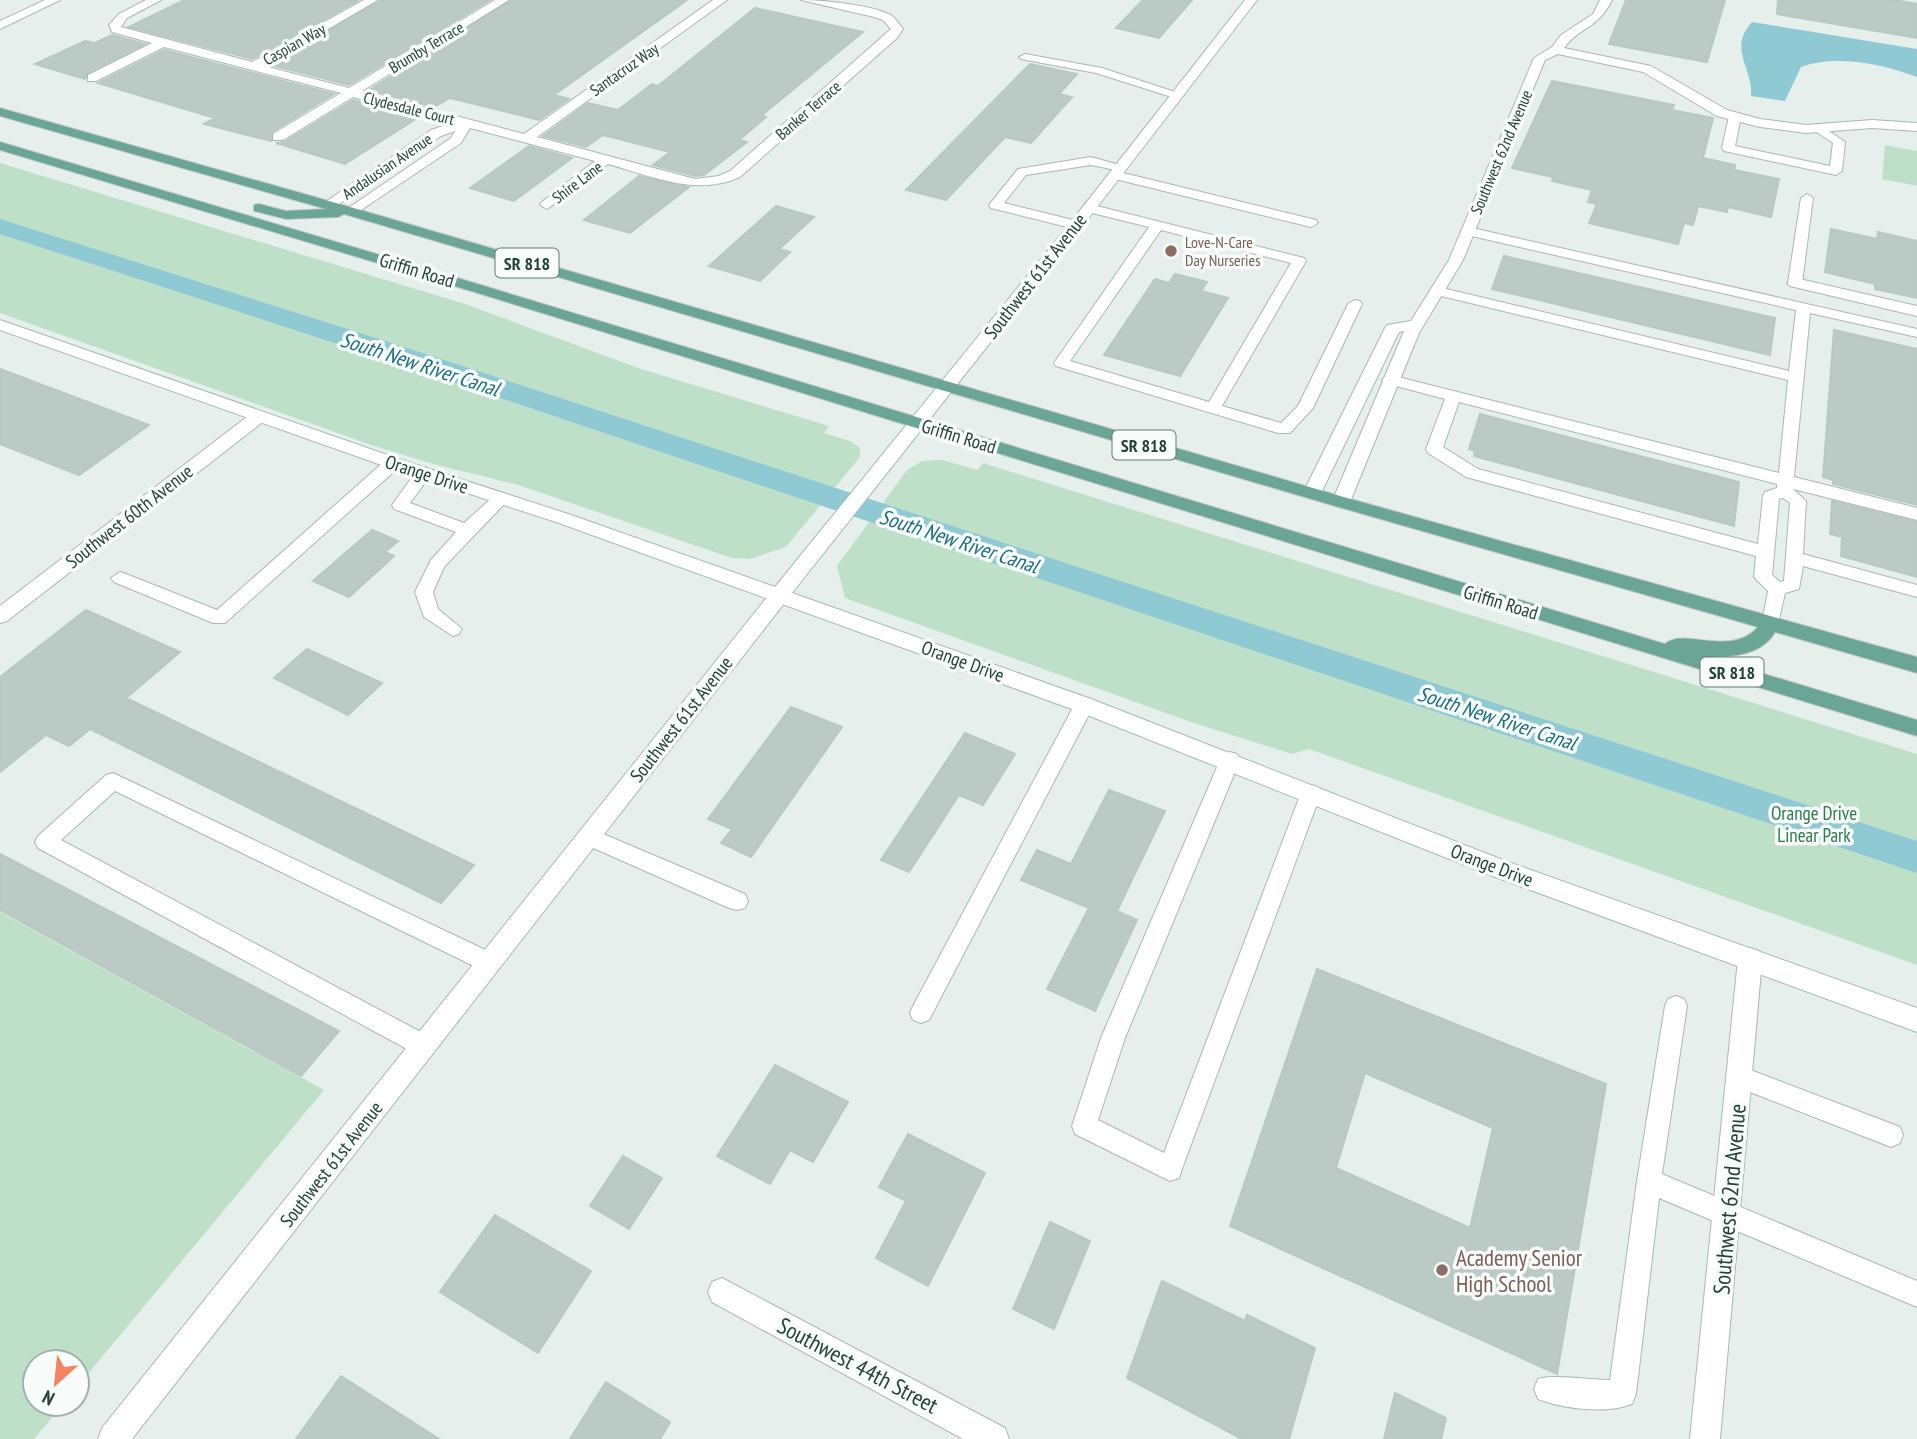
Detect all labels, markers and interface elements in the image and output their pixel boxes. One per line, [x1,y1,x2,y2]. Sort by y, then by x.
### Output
street label: Brumby Terrace [385,17,467,77]
street label: Caspian Way [259,19,329,69]
street label: Santacruz Way [586,38,662,100]
street label: Banker Terrace [771,76,845,144]
street label: Clydesdale Court [361,87,457,129]
street label: Southwest 62nd Avenue [1466,87,1536,217]
street label: Andalusian Avenue [338,129,436,203]
street label: Shire Lane [548,156,606,208]
street label: Southwest 61st Avenue [978,208,1092,344]
place label: Love-N-Care Day Nurseries [1185,232,1261,270]
marker: Love-N-Care Day Nurseries [1163,243,1179,259]
street label: Griffin Road [377,247,457,293]
road number: SR 818 [496,248,558,278]
water label: South New River Canal [337,326,505,403]
street label: Griffin Road [919,413,999,459]
road number: SR 818 [1112,430,1176,460]
street label: Orange Drive [382,449,472,499]
street label: Southwest 60th Avenue [61,459,198,573]
water label: South New River Canal [876,503,1044,580]
street label: Griffin Road [1461,579,1541,625]
street label: Orange Drive [918,635,1008,687]
street label: Southwest 61st Avenue [624,651,738,787]
road number: SR 818 [1700,658,1764,686]
water label: South New River Canal [1414,680,1582,757]
park label: Orange Drive Linear Park [1771,801,1857,847]
street label: Orange Drive [1447,838,1537,892]
street label: Southwest 61st Avenue [274,1096,388,1232]
street label: Southwest 62nd Avenue [1706,1102,1752,1296]
place label: Academy Senior High School [1456,1243,1583,1298]
marker: Academy Senior High School [1434,1262,1450,1278]
street label: Southwest 44th Street [773,1310,944,1420]
north arrow [21,1348,91,1418]
text: N [38,1385,58,1411]

